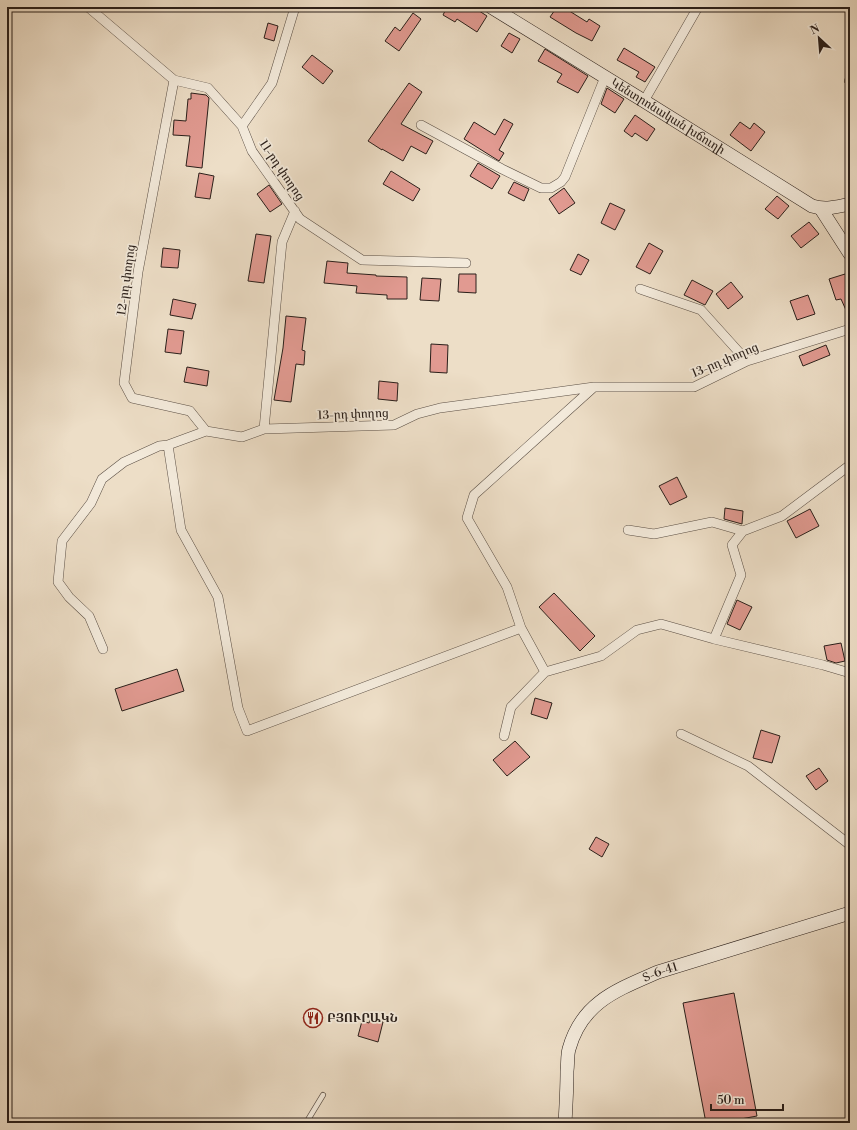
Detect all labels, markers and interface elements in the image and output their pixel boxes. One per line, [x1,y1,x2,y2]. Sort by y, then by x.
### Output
north arrow [799,18,839,58]
text: N [808,22,822,38]
street label: Կենտրոնական խճուղի [608,75,728,158]
street label: 11-րդ փողոց [256,137,307,204]
street label: 12-րդ փողոց [114,244,139,317]
street label: 13-րդ փողոց [690,340,761,381]
street label: 13-րդ փողոց [317,406,389,423]
street label: Տ-6-41 [640,959,680,986]
restaurant icon: ԲՅՈՒՐԱԿՆ [302,1007,324,1029]
place label: ԲՅՈՒՐԱԿՆ [327,1011,398,1026]
scale bar [711,1086,783,1112]
text: 50 m [717,1093,745,1108]

